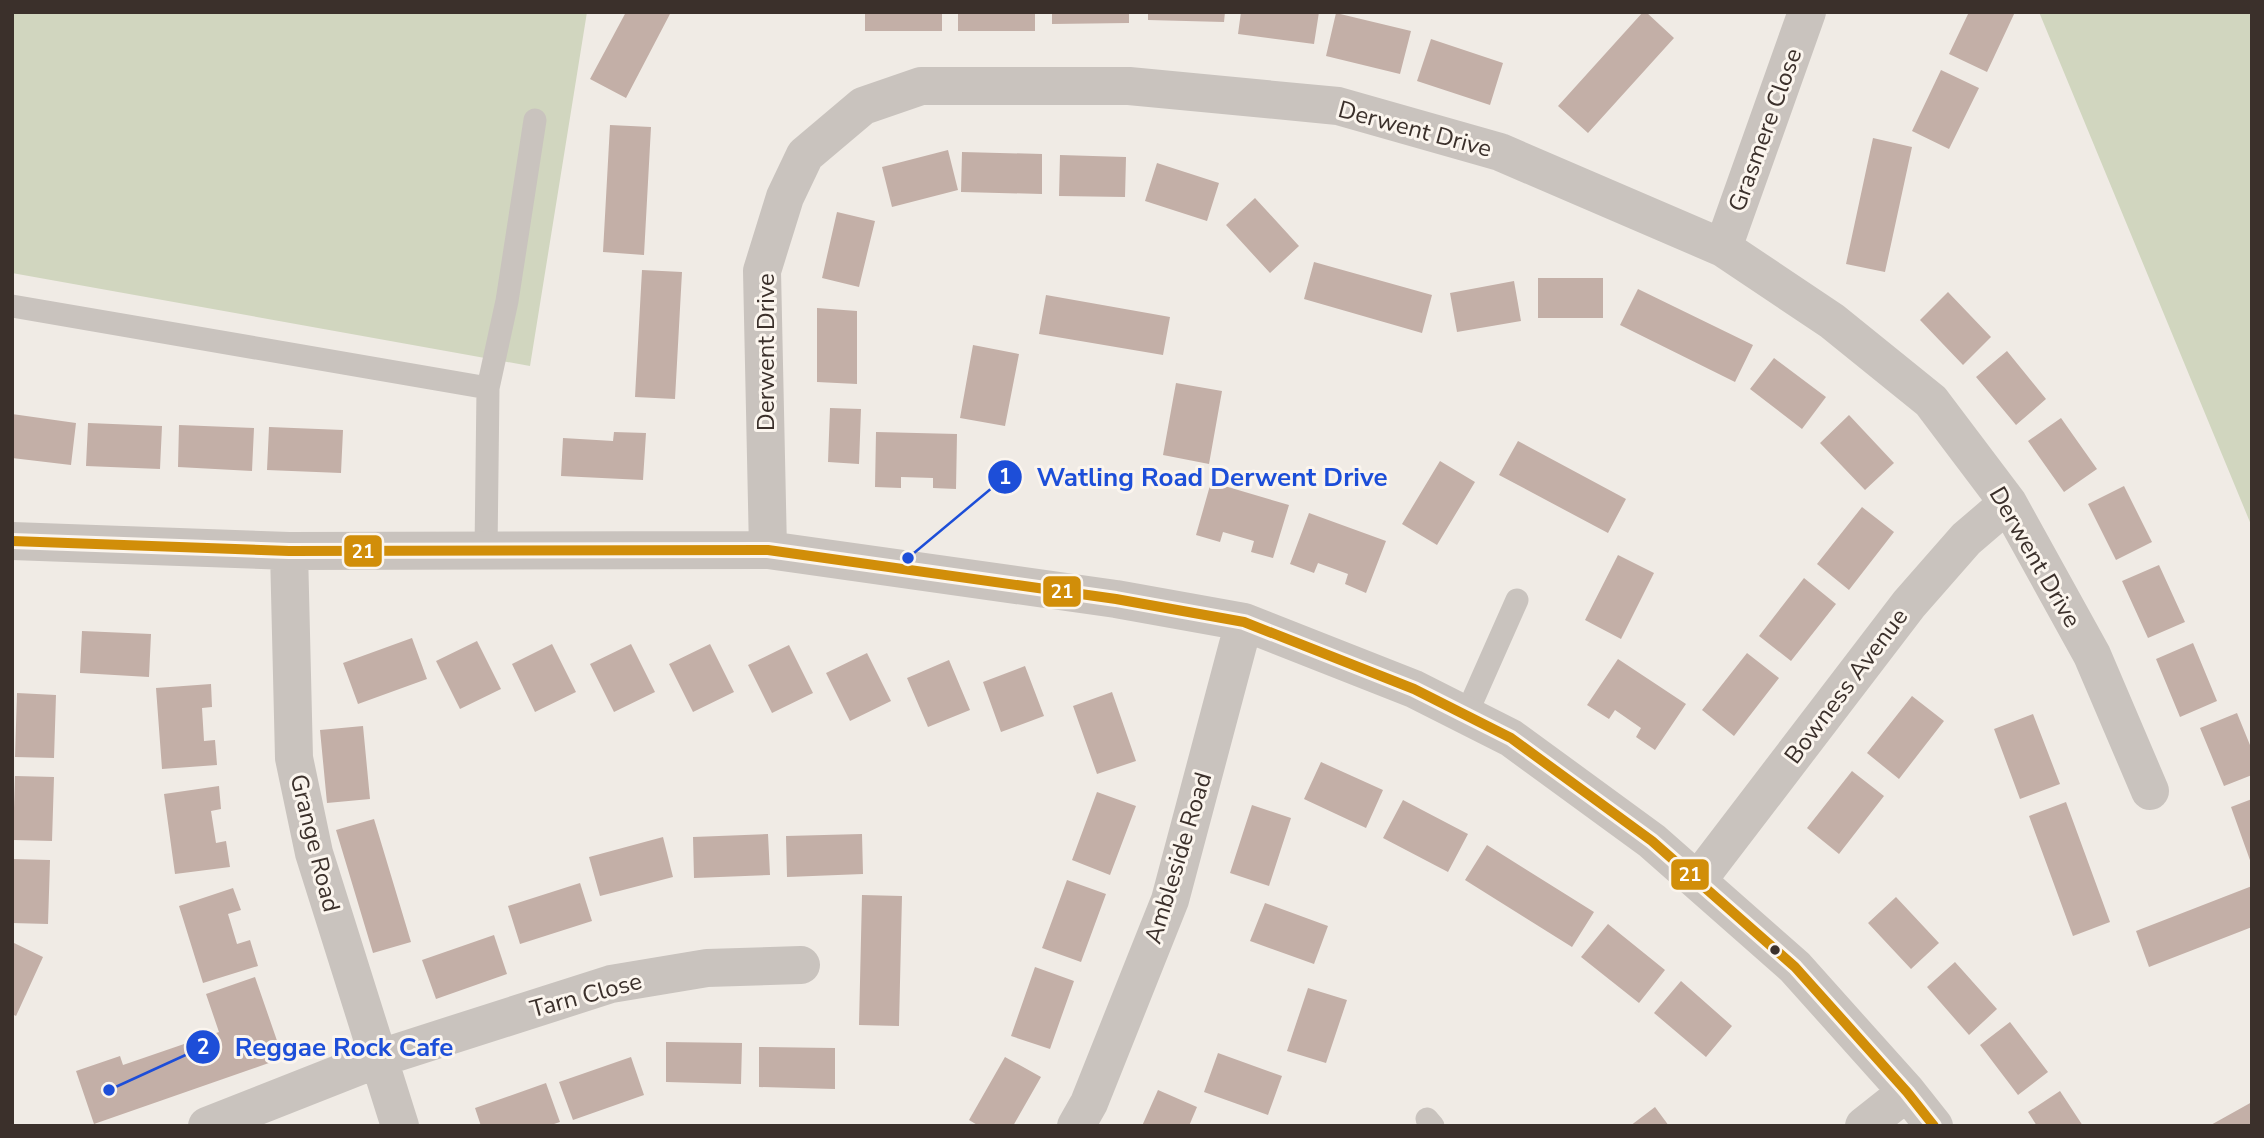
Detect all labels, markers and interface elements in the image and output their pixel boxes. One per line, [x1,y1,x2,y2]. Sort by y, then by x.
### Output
street label: Grasmere Close [1721,44,1809,216]
street label: Derwent Drive [1335,93,1495,165]
street label: Derwent Drive [750,273,782,431]
callout: Watling Road Derwent Drive [988,454,1402,501]
text: Watling Road Derwent Drive [1036,460,1388,495]
text: 1 [999,463,1011,491]
street label: Derwent Drive [1982,481,2088,633]
line badge: 21 [343,534,383,568]
text: 21 [352,539,374,565]
line badge: 21 [1042,575,1082,608]
text: 21 [1051,579,1073,605]
street label: Bowness Avenue [1777,602,1915,770]
street label: Ambleside Road [1137,768,1219,948]
street label: Grange Road [282,771,348,915]
line badge: 21 [1670,858,1710,891]
text: 21 [1679,862,1701,888]
unlabelled marker [1768,943,1782,957]
street label: Tarn Close [527,965,645,1025]
callout: Reggae Rock Cafe [185,1024,467,1071]
text: Reggae Rock Cafe [235,1030,453,1065]
text: 2 [197,1033,209,1061]

